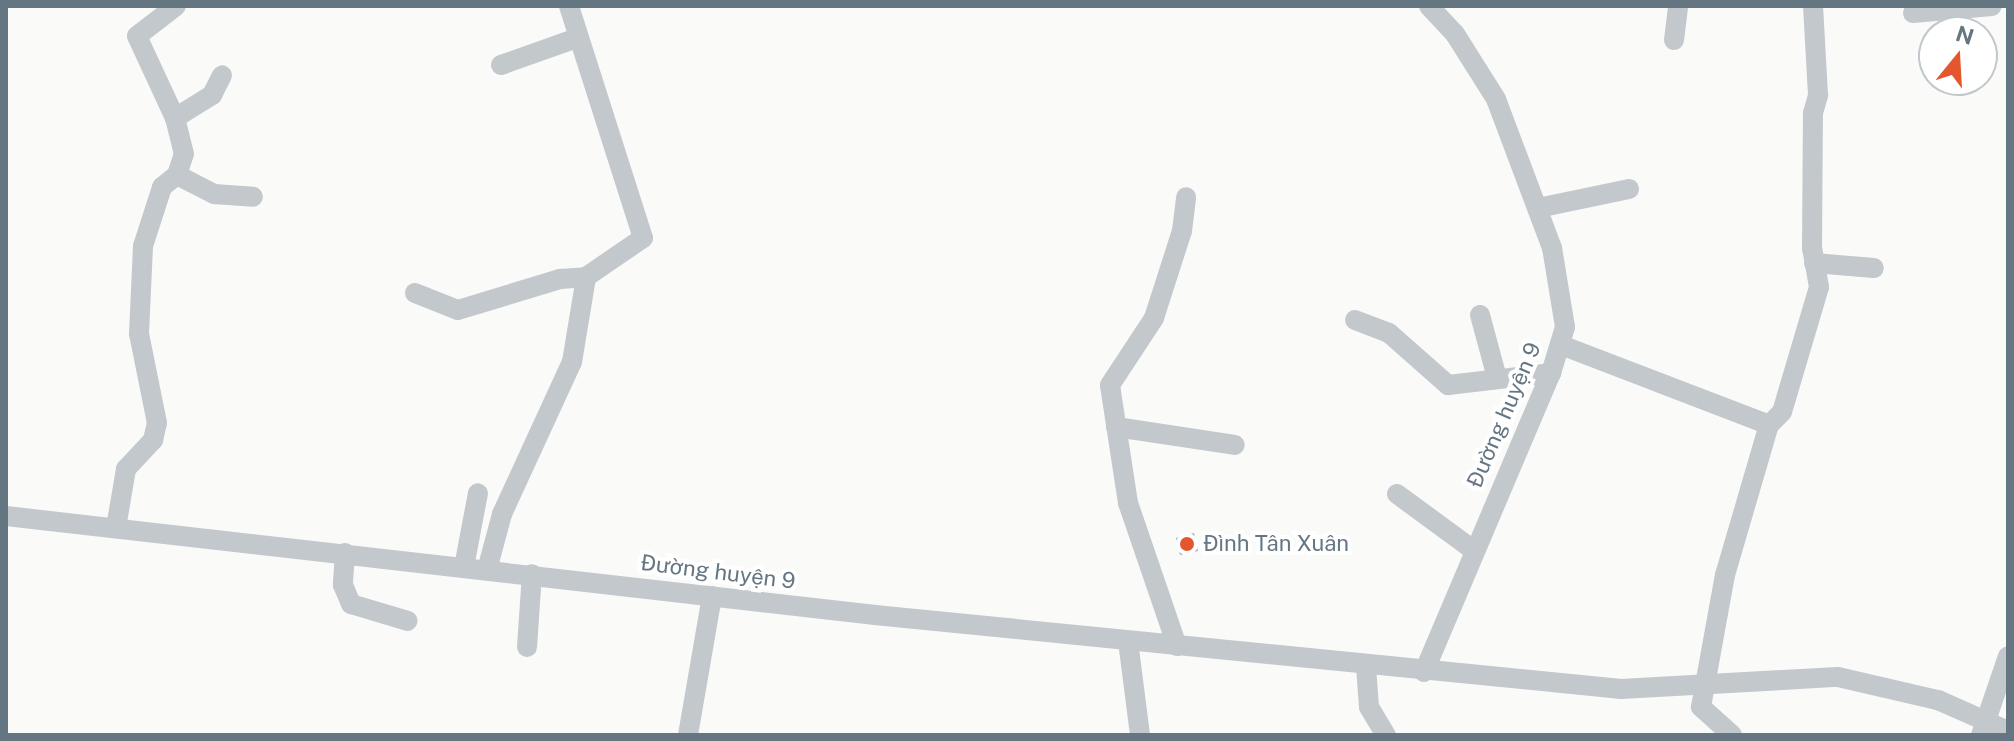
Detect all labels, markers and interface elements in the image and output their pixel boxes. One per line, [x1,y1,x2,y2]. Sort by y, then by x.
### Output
north arrow [1918,16,1998,96]
text: N [1953,20,1977,50]
street label: Đường huyện 9 [1461,338,1547,492]
place label: Đình Tân Xuân [1203,531,1349,557]
marker: Đình Tân Xuân [1178,535,1196,553]
street label: Đường huyện 9 [639,549,797,595]

